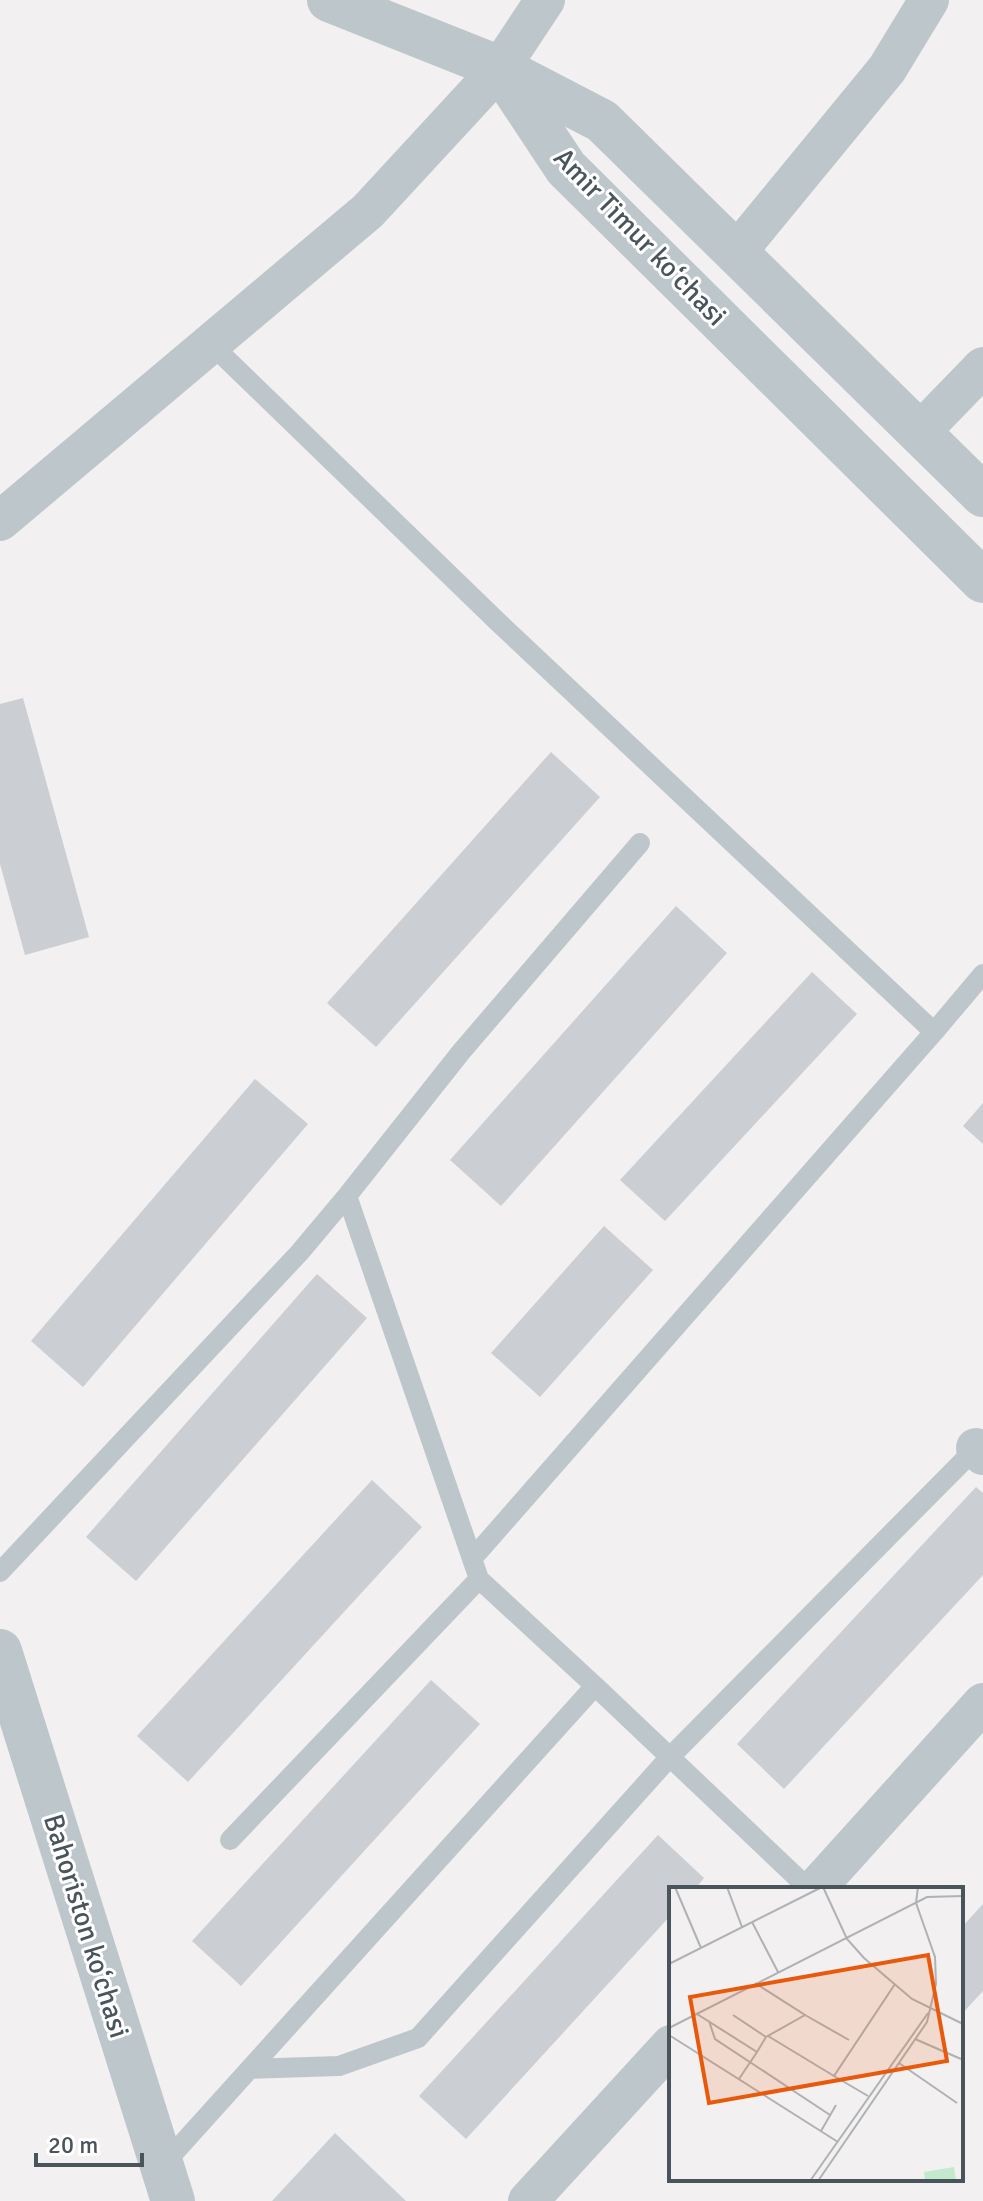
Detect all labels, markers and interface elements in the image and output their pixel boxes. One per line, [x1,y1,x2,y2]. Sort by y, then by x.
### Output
street label: Amir Timur ko‘chasi [546,141,734,333]
street label: Bahoriston ko‘chasi [36,1810,136,2042]
inset map [669,1887,963,2181]
scale bar [36,2117,142,2167]
text: 20 m [48,2130,98,2160]

